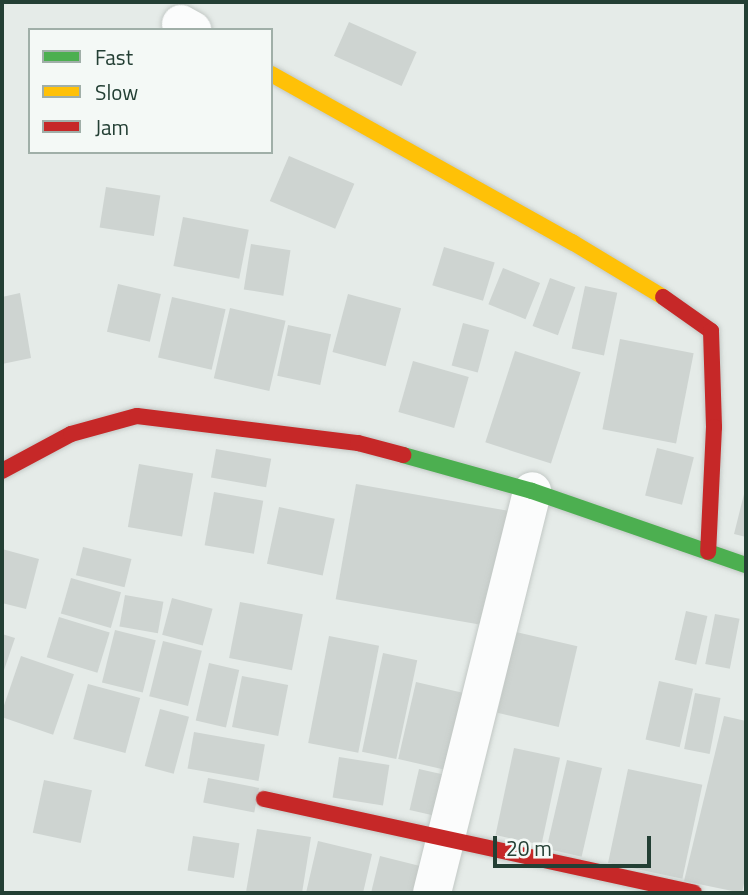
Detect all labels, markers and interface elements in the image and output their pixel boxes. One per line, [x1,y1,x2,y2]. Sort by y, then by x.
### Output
legend [28,28,273,154]
text: Fast [95,41,133,73]
text: Slow [95,76,138,108]
text: Jam [95,111,129,143]
scale bar [496,822,654,866]
text: 20 m [506,832,552,864]

